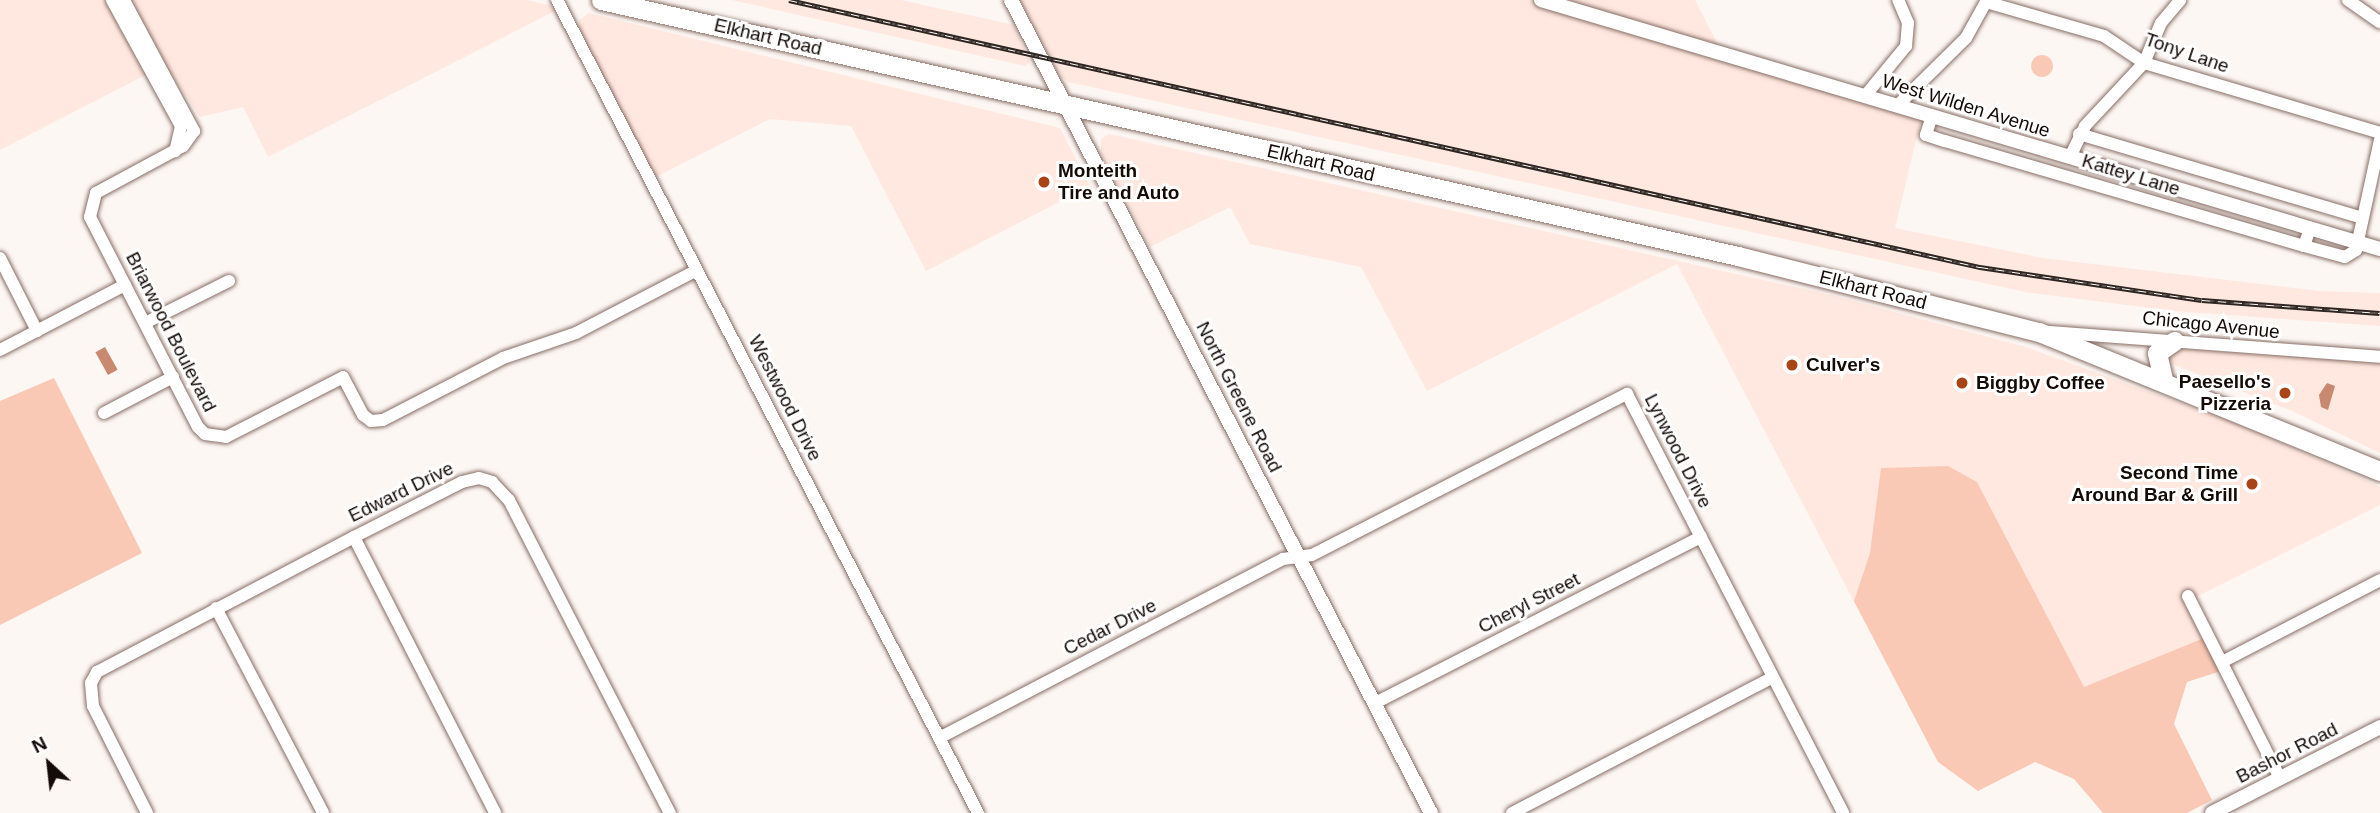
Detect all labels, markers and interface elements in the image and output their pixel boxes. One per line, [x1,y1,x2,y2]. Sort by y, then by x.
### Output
street label: Elkhart Road [712,14,824,60]
street label: Tony Lane [2142,28,2232,78]
street label: West Wilden Avenue [1879,69,2053,143]
street label: Elkhart Road [1265,140,1377,186]
street label: Kattey Lane [2079,149,2183,201]
place label: Monteith Tire and Auto [1058,160,1180,204]
marker: Monteith Tire and Auto [1036,174,1052,190]
street label: Briarwood Boulevard [121,248,221,416]
street label: Elkhart Road [1817,266,1929,314]
street label: Chicago Avenue [2141,306,2281,344]
street label: North Greene Road [1191,318,1287,476]
street label: Westwood Drive [744,331,826,465]
place label: Culver's [1806,354,1880,376]
marker: Culver's [1784,357,1800,373]
place label: Paesello's Pizzeria [2179,371,2271,415]
place label: Biggby Coffee [1976,372,2105,394]
marker: Biggby Coffee [1954,375,1970,391]
marker: Paesello's Pizzeria [2277,385,2293,401]
street label: Lynwood Drive [1639,390,1717,512]
street label: Edward Drive [345,457,457,527]
place label: Second Time Around Bar & Grill [2071,462,2238,506]
marker: Second Time Around Bar & Grill [2244,476,2260,492]
street label: Cheryl Street [1474,568,1584,638]
street label: Cedar Drive [1060,594,1160,660]
street label: Bashor Road [2232,718,2342,788]
north arrow [14,729,84,799]
text: N [28,732,50,757]

